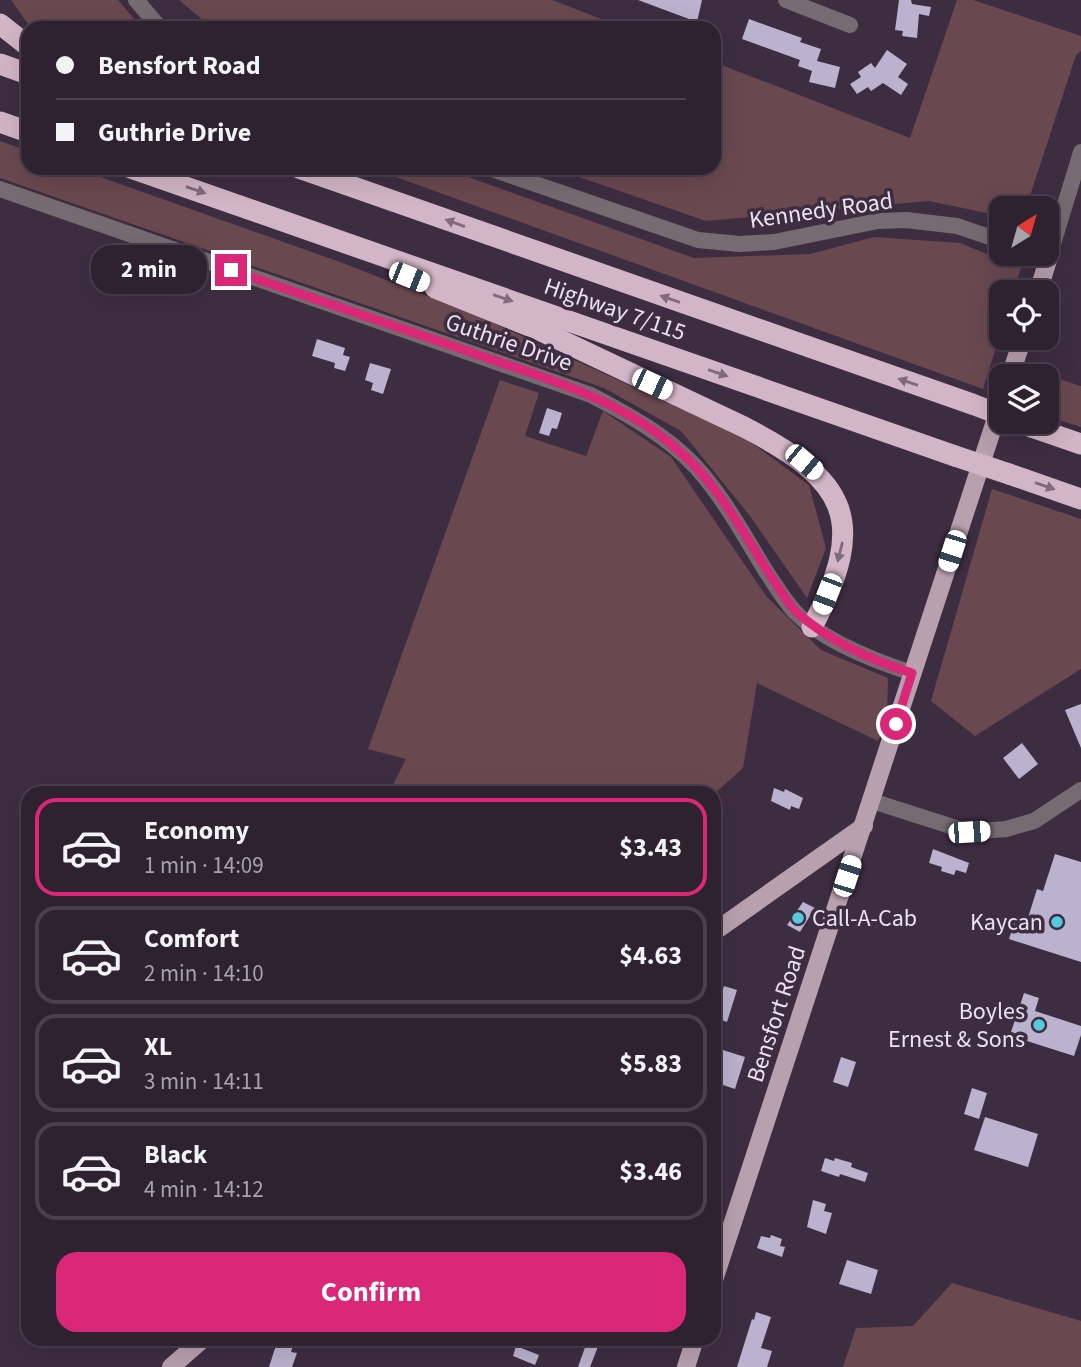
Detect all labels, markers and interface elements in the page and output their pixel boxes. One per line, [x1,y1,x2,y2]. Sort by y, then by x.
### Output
text: Bensfort Road [98,47,261,84]
text: Guthrie Drive [98,114,251,151]
street label: Kennedy Road [747,183,895,238]
one-way arrow [185,185,206,196]
north arrow [989,196,1059,266]
map controls [989,196,1059,434]
one-way arrow [445,217,466,228]
callout: 2 min [91,246,206,294]
text: 2 min [121,253,177,286]
route end [215,254,247,286]
car [386,259,433,295]
street label: Highway 7/115 [539,269,690,350]
button: locate [989,280,1059,350]
one-way arrow [492,293,513,304]
one-way arrow [659,293,680,304]
street label: Guthrie Drive [441,304,577,381]
button: layers [989,364,1059,434]
car [629,366,676,402]
one-way arrow [707,368,728,379]
one-way arrow [897,376,918,387]
car [782,440,827,484]
one-way arrow [1034,481,1055,492]
car [936,528,969,574]
one-way arrow [834,542,845,564]
car [810,571,845,617]
route start [880,708,912,740]
text: Economy [144,812,249,849]
icon: car [60,816,123,879]
car [948,820,991,844]
text: $3.43 [619,829,682,866]
text: 1 min · 14:09 [144,849,264,882]
car [831,853,864,899]
place label: Call-A-Cab [812,901,917,936]
place label: Kaycan [970,905,1043,940]
marker: Call-A-Cab [790,910,806,926]
marker: Kaycan [1049,914,1065,930]
text: Comfort [144,920,239,957]
icon: car [60,924,123,987]
text: $4.63 [619,937,682,974]
street label: Bensfort Road [738,941,815,1087]
text: 2 min · 14:10 [144,957,264,990]
place label: Boyles Ernest & Sons [888,994,1025,1057]
marker: Boyles Ernest & Sons [1031,1017,1047,1033]
text: XL [144,1028,172,1065]
icon: car [60,1032,123,1095]
text: $5.83 [619,1045,682,1082]
text: 3 min · 14:11 [144,1065,264,1098]
text: Black [144,1136,207,1173]
icon: car [60,1140,123,1203]
text: $3.46 [619,1153,682,1190]
text: 4 min · 14:12 [144,1173,264,1206]
button: Confirm [56,1252,686,1332]

